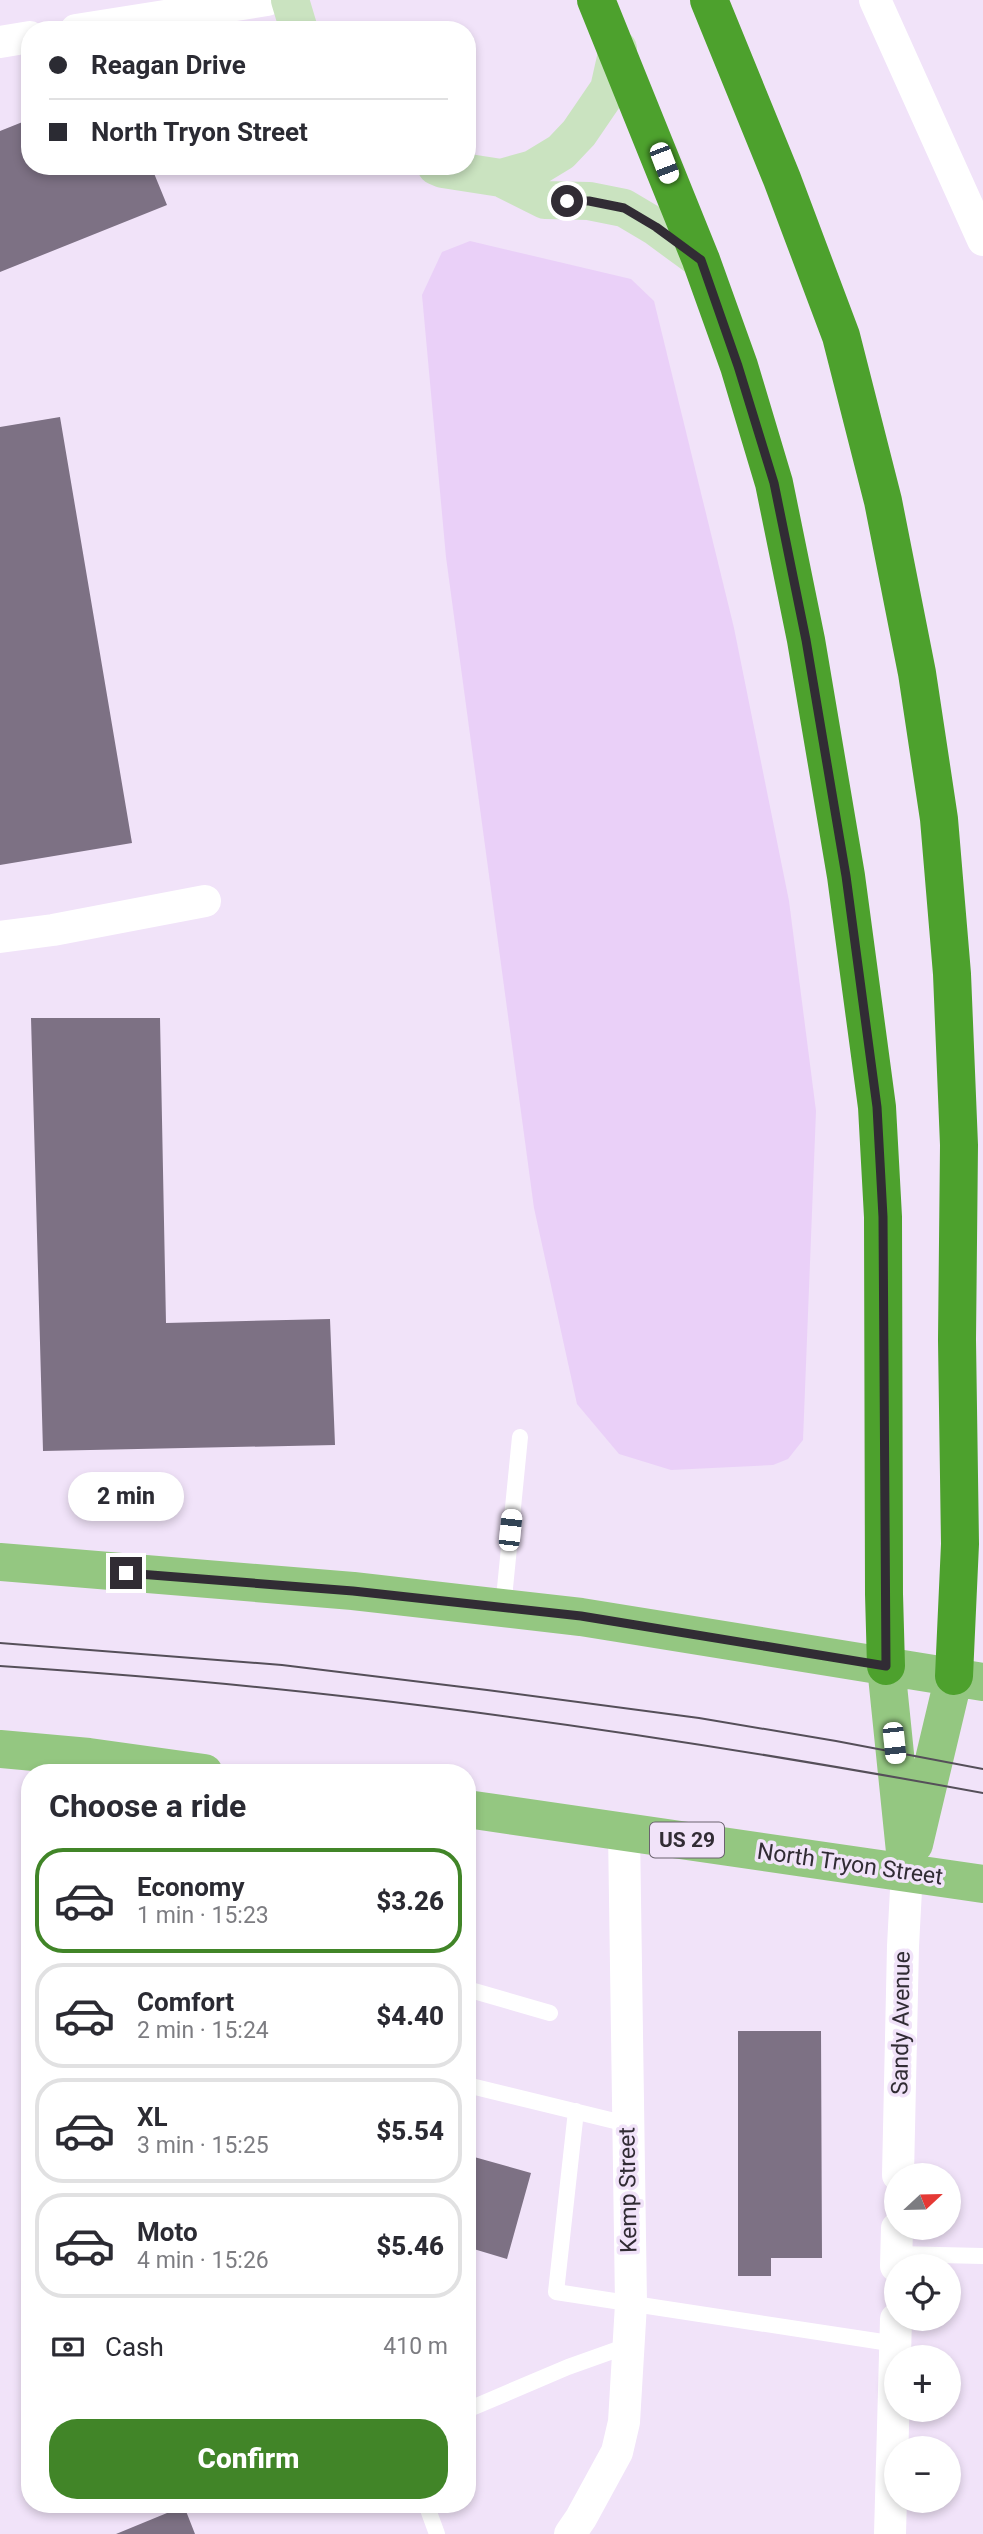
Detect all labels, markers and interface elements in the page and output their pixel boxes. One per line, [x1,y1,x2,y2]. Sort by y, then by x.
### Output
text: Reagan Drive [91,50,246,80]
text: North Tryon Street [91,117,308,147]
car [647,140,682,186]
route start [551,185,583,217]
callout: 2 min [68,1472,184,1520]
text: 2 min [97,1483,155,1510]
car [498,1508,523,1552]
route end [110,1557,142,1589]
car [882,1721,907,1765]
text: Choose a ride [49,1787,246,1825]
road number: US 29 [650,1822,724,1857]
street label: North Tryon Street [755,1838,945,1890]
icon: car [53,1869,116,1932]
text: Economy [137,1872,244,1902]
text: $3.26 [376,1886,444,1916]
text: 1 min · 15:23 [137,1902,269,1929]
street label: Sandy Avenue [886,1951,916,2095]
icon: car [53,1984,116,2047]
text: Comfort [137,1987,234,2017]
text: $4.40 [376,2001,444,2031]
text: 2 min · 15:24 [137,2017,269,2044]
icon: car [53,2099,116,2162]
text: XL [137,2102,168,2132]
text: $5.54 [376,2116,444,2146]
street label: Kemp Street [613,2127,643,2253]
text: 3 min · 15:25 [137,2132,269,2159]
north arrow [884,2163,961,2240]
map controls [884,2163,961,2513]
icon: car [53,2214,116,2277]
text: Moto [137,2217,198,2247]
text: $5.46 [376,2231,444,2261]
text: 4 min · 15:26 [137,2247,269,2274]
button: locate [884,2254,961,2331]
icon: cash [49,2328,87,2366]
text: Cash [105,2332,164,2362]
text: 410 m [383,2333,448,2360]
button: + [884,2345,961,2422]
button: Confirm [49,2419,448,2499]
button: − [884,2436,961,2513]

